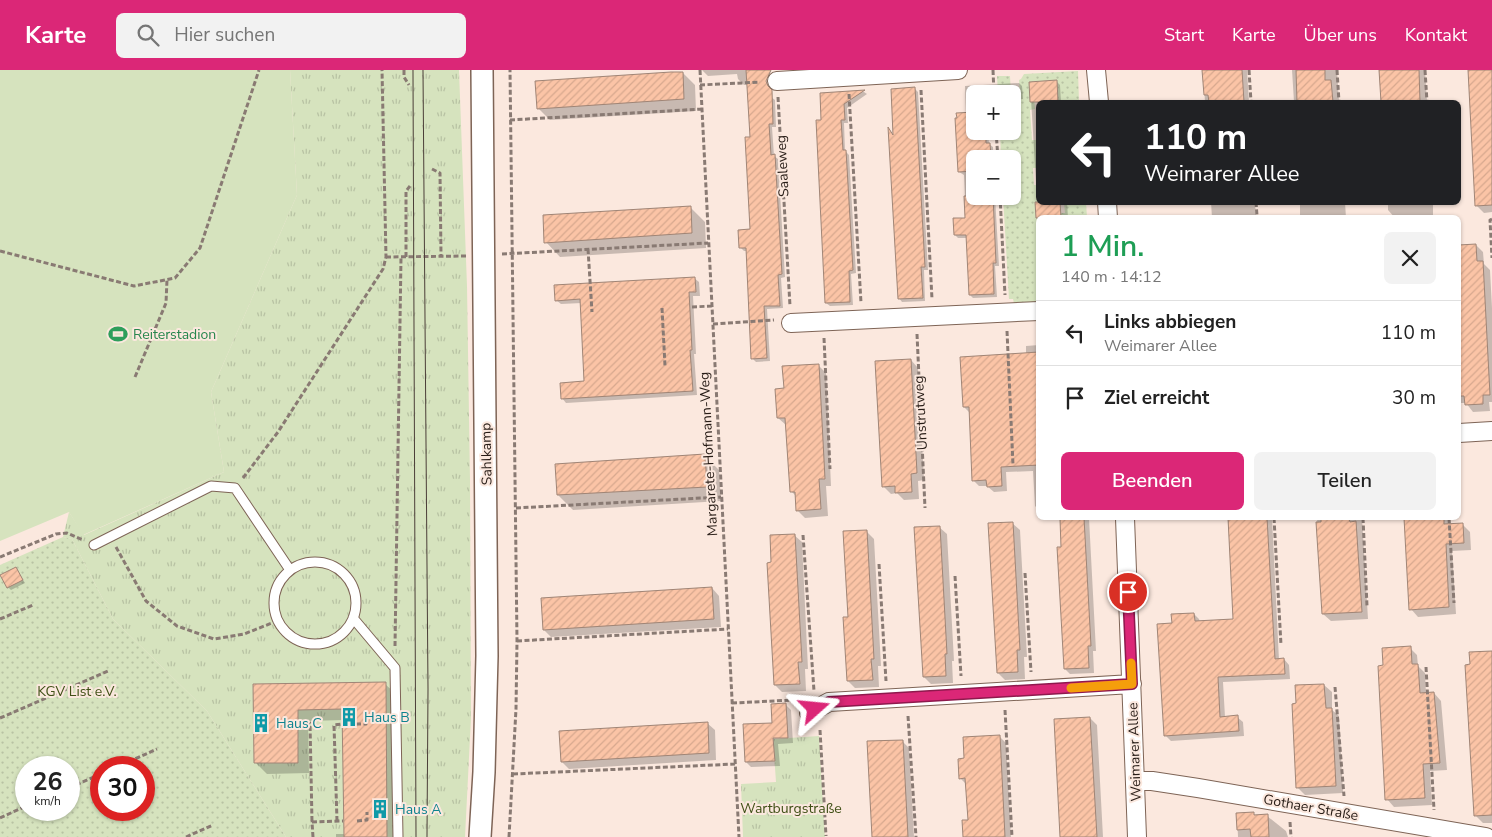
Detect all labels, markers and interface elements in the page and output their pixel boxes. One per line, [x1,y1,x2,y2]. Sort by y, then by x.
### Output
search box [116,13,466,58]
text: Karte [25,19,86,51]
icon: search [134,21,162,49]
text: Hier suchen [174,22,275,48]
text: Start [1164,23,1204,47]
text: Karte [1232,23,1276,47]
text: Über uns [1304,23,1377,47]
text: Kontakt [1405,23,1467,47]
map controls [966,85,1021,205]
button: + [966,85,1021,140]
text: 110 m [1144,114,1247,161]
icon: left [1061,120,1126,185]
street label: Saaleweg [771,134,794,198]
button: − [966,150,1021,205]
text: Weimarer Allee [1144,159,1300,189]
text: 1 Min. [1061,226,1144,267]
button: close [1384,232,1436,284]
text: 140 m · 14:12 [1061,266,1162,288]
text: Links abbiegen [1104,309,1236,335]
icon: left [1061,319,1089,347]
text: 110 m [1381,320,1436,346]
sports icon: Reiterstadion [107,323,129,345]
place label: Reiterstadion [133,325,216,344]
text: Weimarer Allee [1104,335,1217,357]
street label: Margarete-Hofmann-Weg [695,371,722,537]
street label: Unstrutweg [909,375,932,451]
icon: arrive [1061,384,1089,412]
text: Ziel erreicht [1104,385,1209,411]
text: 30 m [1392,385,1436,411]
street label: Sahlkamp [476,423,497,485]
button: Beenden [1061,452,1244,510]
button: Teilen [1254,452,1436,510]
pin [1107,571,1149,613]
icon: arrive [1114,578,1142,606]
park label: KGV List e.V. [37,682,117,701]
position arrow [788,682,840,734]
street label: Weimarer Allee [1123,702,1146,802]
building icon: Haus B [338,706,360,728]
place label: Haus B [364,708,410,727]
building icon: Haus C [250,712,272,734]
place label: Haus C [276,714,322,733]
speed limit sign: 30 [90,756,155,821]
text: 26 [32,765,63,799]
street label: Gothaer Straße [1262,790,1360,825]
text: km/h [34,793,61,809]
building icon: Haus A [369,798,391,820]
park label: Wartburgstraße [740,799,842,818]
place label: Haus A [395,800,441,819]

